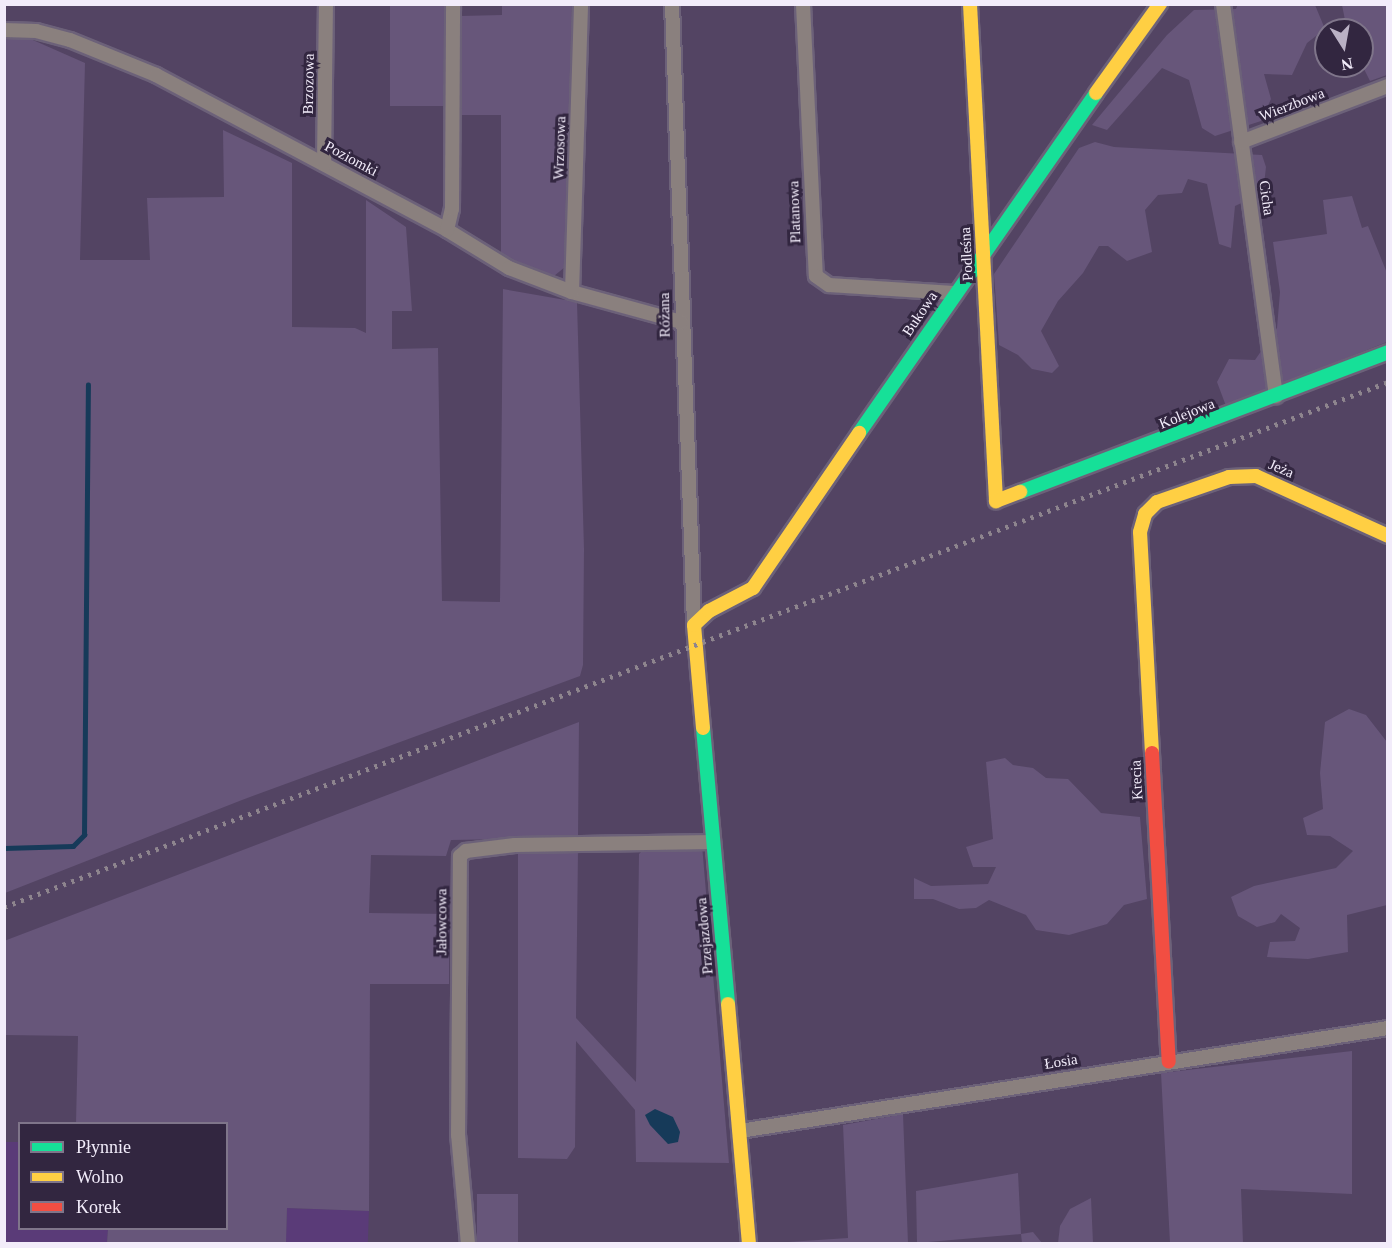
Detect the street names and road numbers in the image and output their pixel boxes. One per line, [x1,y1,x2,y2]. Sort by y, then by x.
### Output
street label: Brzozowa [299,53,319,115]
street label: Wierzbowa [1257,84,1327,126]
street label: Wrzosowa [550,116,570,180]
street label: Poziomki [321,138,381,180]
street label: Cicha [1255,179,1277,217]
street label: Platanowa [785,180,805,244]
street label: Podleśna [957,226,977,282]
street label: Bukowa [899,288,941,340]
street label: Różana [656,292,674,338]
street label: Kolejowa [1157,395,1217,433]
street label: Jeża [1266,456,1296,482]
street label: Krecia [1127,760,1147,800]
street label: Jałowcowa [433,889,451,955]
street label: Przejazdowa [693,897,717,975]
street label: Łosia [1043,1051,1079,1073]

